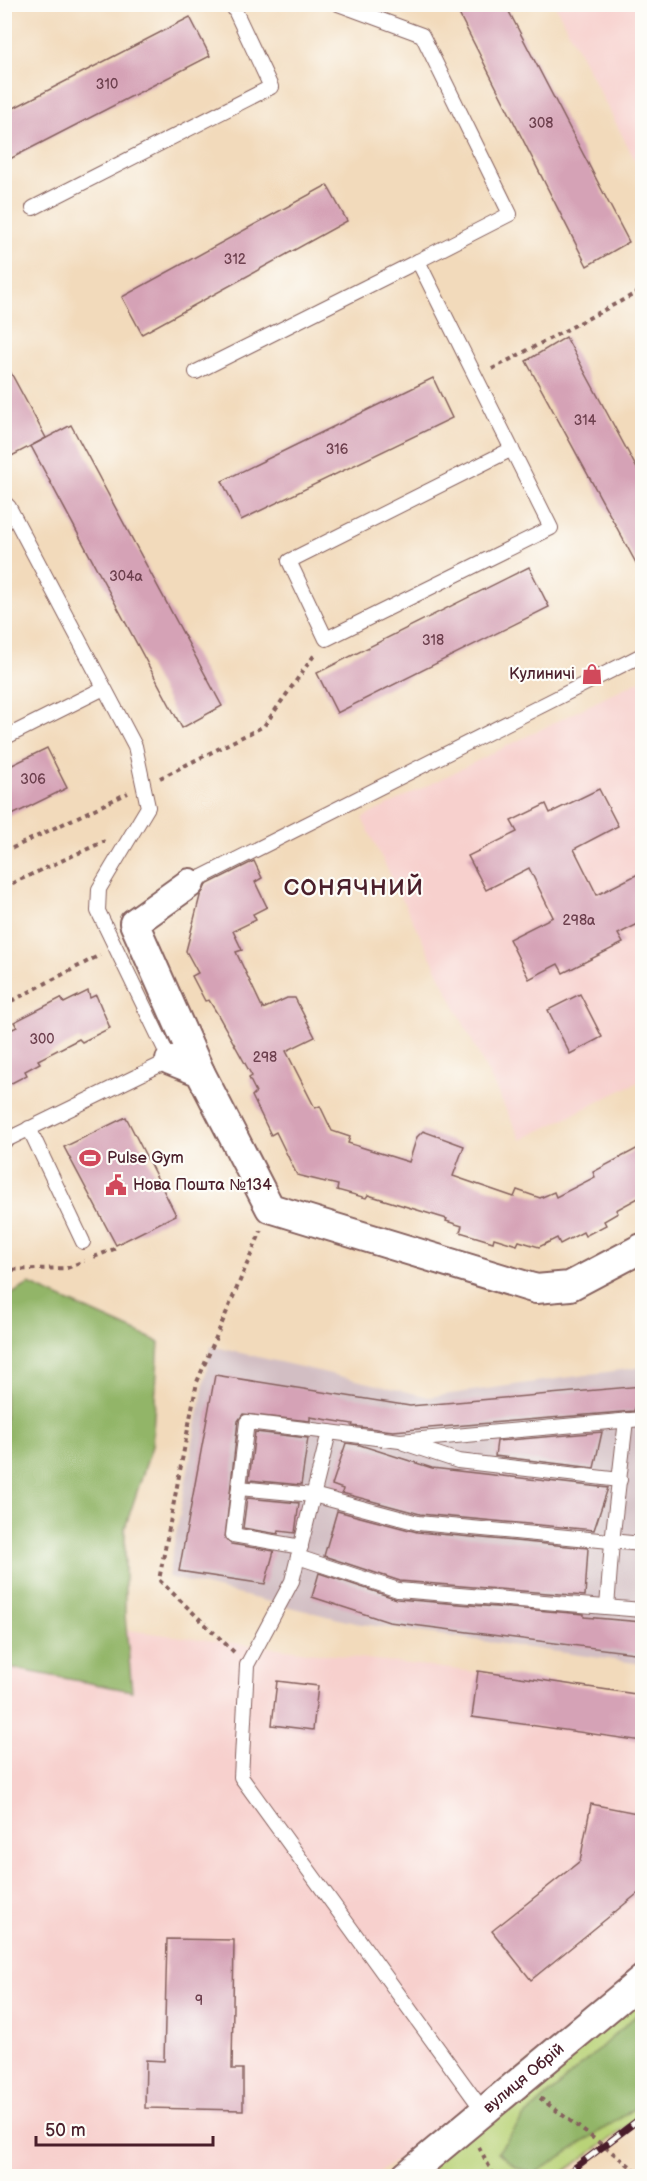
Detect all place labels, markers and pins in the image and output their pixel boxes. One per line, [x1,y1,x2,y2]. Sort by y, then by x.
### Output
shop icon: Кулиничі [580,662,604,686]
place label: Кулиничі [509,665,575,684]
sports icon: Pulse Gym [78,1146,102,1170]
place label: Pulse Gym [107,1149,184,1168]
public building icon: Нова Пошта №134 [104,1173,128,1197]
place label: Нова Пошта №134 [133,1176,272,1195]

